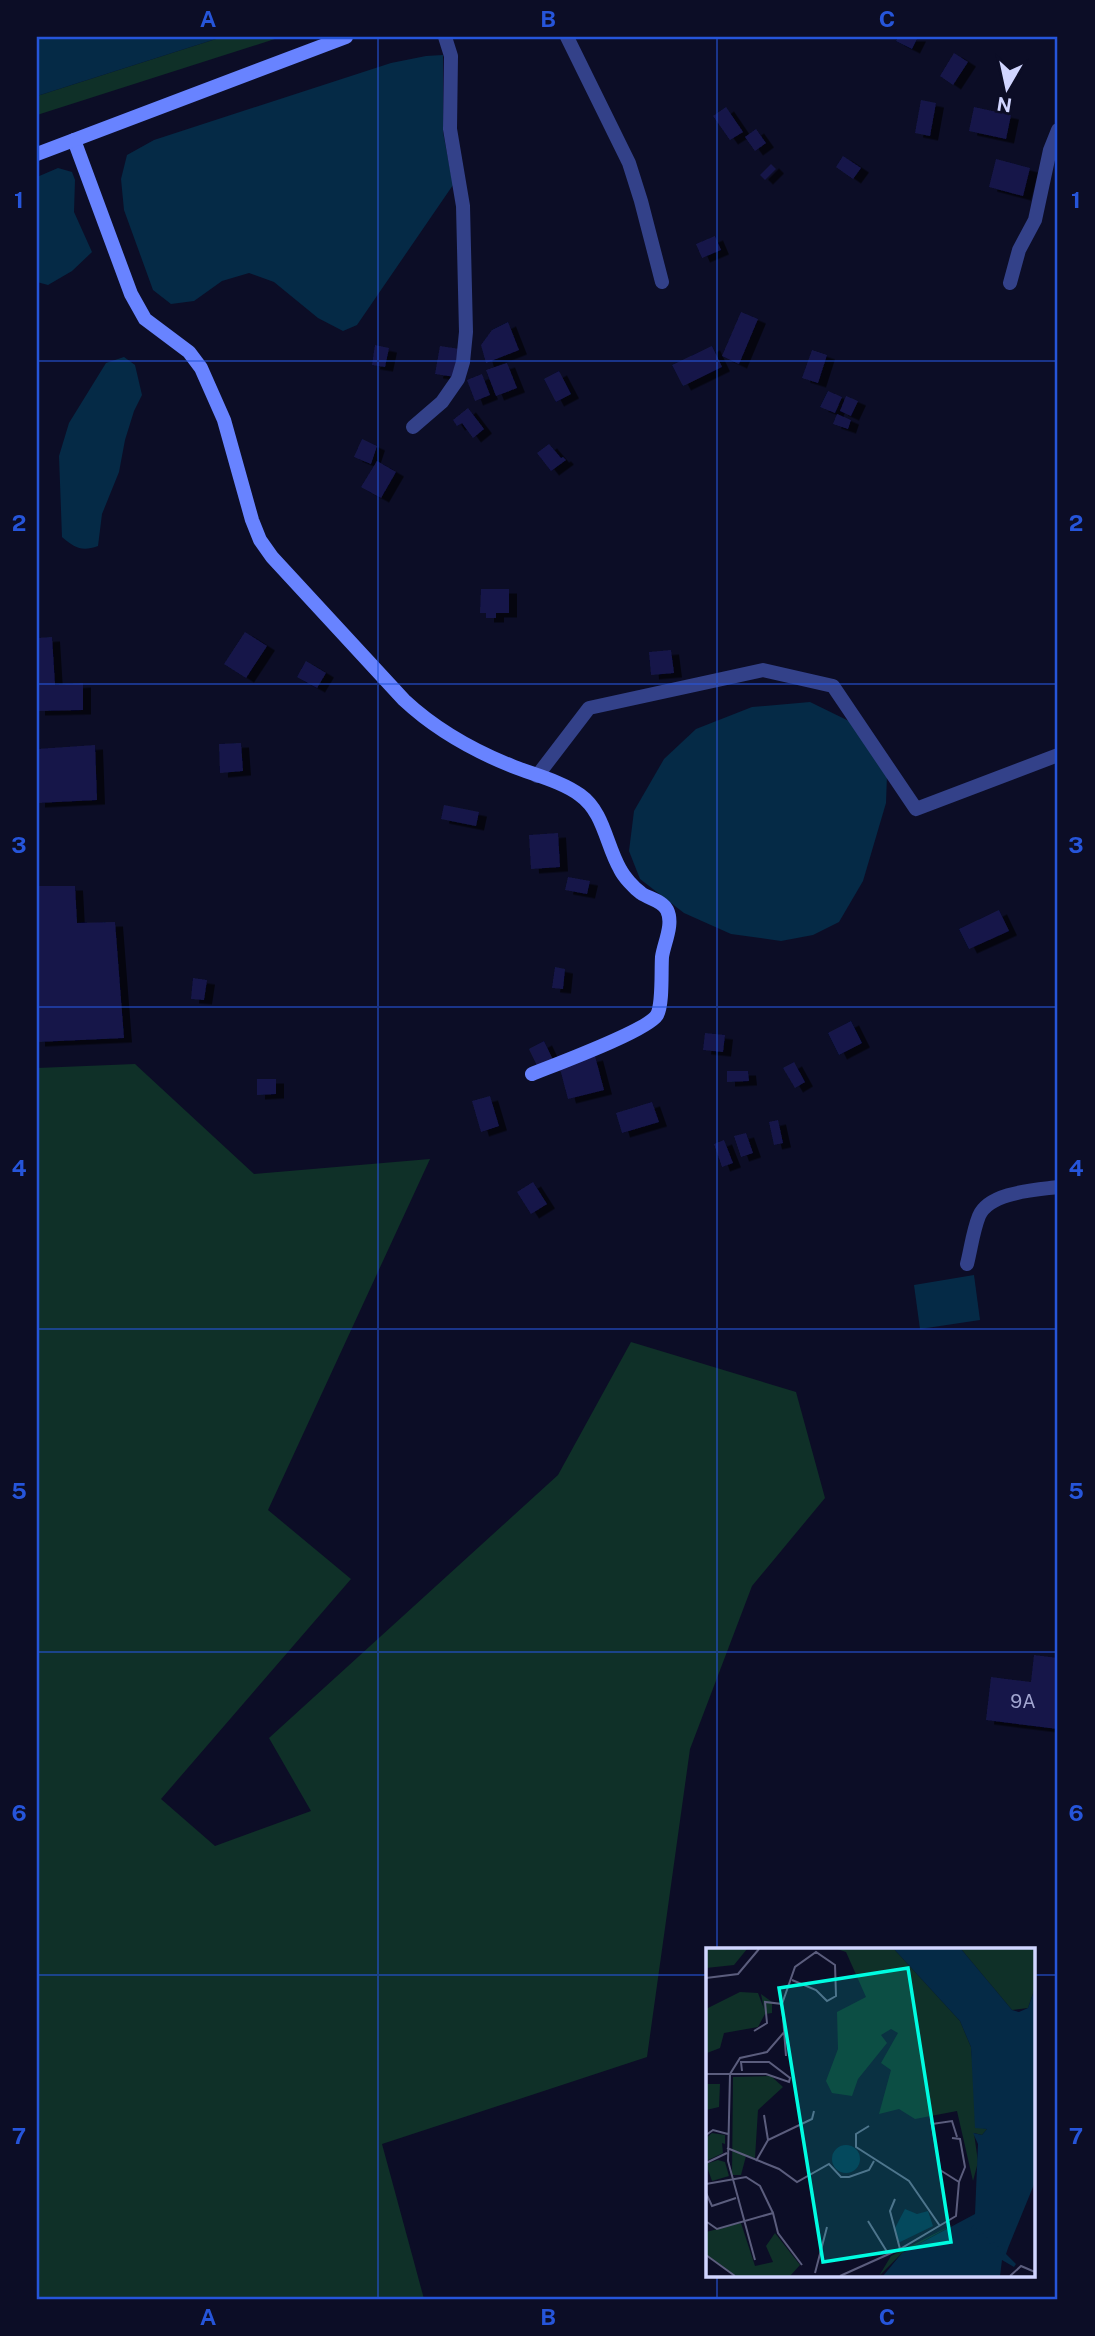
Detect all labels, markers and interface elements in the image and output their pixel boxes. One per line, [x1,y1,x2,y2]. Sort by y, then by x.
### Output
text: A [200,5,217,32]
text: B [540,5,556,32]
text: C [879,5,895,32]
north arrow [972,52,1042,122]
text: N [995,93,1013,117]
text: 1 [14,186,24,213]
text: 1 [1071,186,1081,213]
text: 2 [12,509,26,536]
text: 2 [1069,509,1083,536]
text: 3 [11,831,27,858]
text: 3 [1068,831,1084,858]
text: 4 [11,1154,27,1181]
text: 4 [1068,1154,1084,1181]
text: 5 [11,1477,27,1504]
text: 5 [1068,1477,1084,1504]
house number: 9A [1010,1690,1036,1712]
text: 6 [11,1799,27,1826]
text: 6 [1068,1799,1084,1826]
inset map [706,1948,1036,2276]
text: 7 [12,2122,26,2149]
text: 7 [1069,2122,1083,2149]
text: A [200,2303,217,2330]
text: B [540,2303,556,2330]
text: C [879,2303,895,2330]

